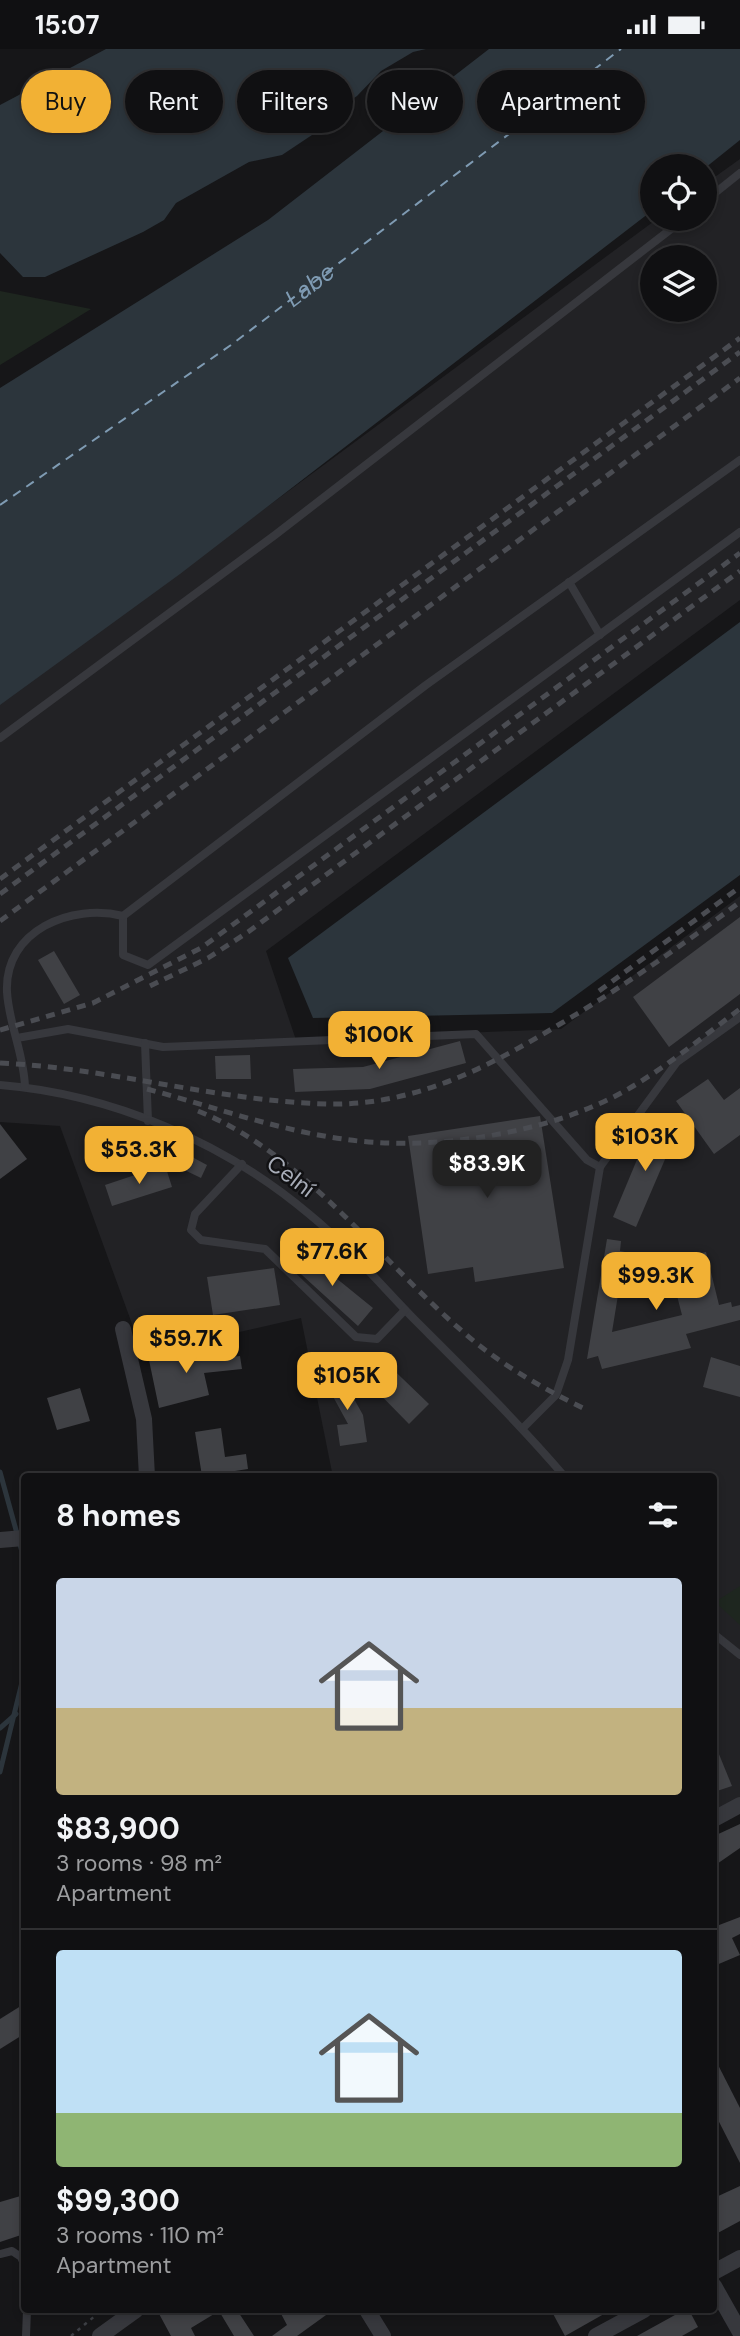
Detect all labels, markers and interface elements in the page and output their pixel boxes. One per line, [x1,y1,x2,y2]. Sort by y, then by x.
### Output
text: 15:07 [35,8,99,42]
chip: Buy [21,70,111,133]
chip: Rent [125,70,223,133]
chip: Filters [237,70,353,133]
chip: New [367,70,463,133]
chip: Apartment [477,70,645,133]
map controls [640,154,717,322]
button: locate [640,154,717,231]
button: layers [640,245,717,322]
water label: Labe [278,256,341,314]
pin: $100K [330,1011,428,1071]
text: $100K [344,1019,414,1049]
pin: $103K [596,1113,694,1173]
text: $103K [611,1121,679,1151]
pin: $53.3K [82,1127,196,1186]
text: $53.3K [101,1134,177,1164]
pin: $83.9K [430,1141,544,1200]
street label: Celní [261,1148,322,1204]
text: $83.9K [448,1148,526,1178]
pin: $77.6K [275,1229,389,1288]
text: $77.6K [296,1236,368,1266]
pin: $99.3K [599,1253,713,1312]
text: $99.3K [617,1260,695,1290]
pin: $59.7K [129,1315,243,1375]
text: $59.7K [149,1323,223,1353]
pin: $105K [298,1353,396,1412]
text: $105K [313,1360,381,1390]
text: 8 homes [56,1496,181,1535]
icon: filters [644,1496,682,1534]
icon: home [306,1623,432,1749]
text: $83,900 [56,1809,180,1848]
text: 3 rooms · 98 m² [56,1848,222,1878]
text: Apartment [56,1878,171,1908]
icon: home [306,1995,432,2121]
text: $99,300 [56,2181,180,2220]
text: 3 rooms · 110 m² [56,2220,224,2250]
text: Apartment [56,2250,171,2280]

